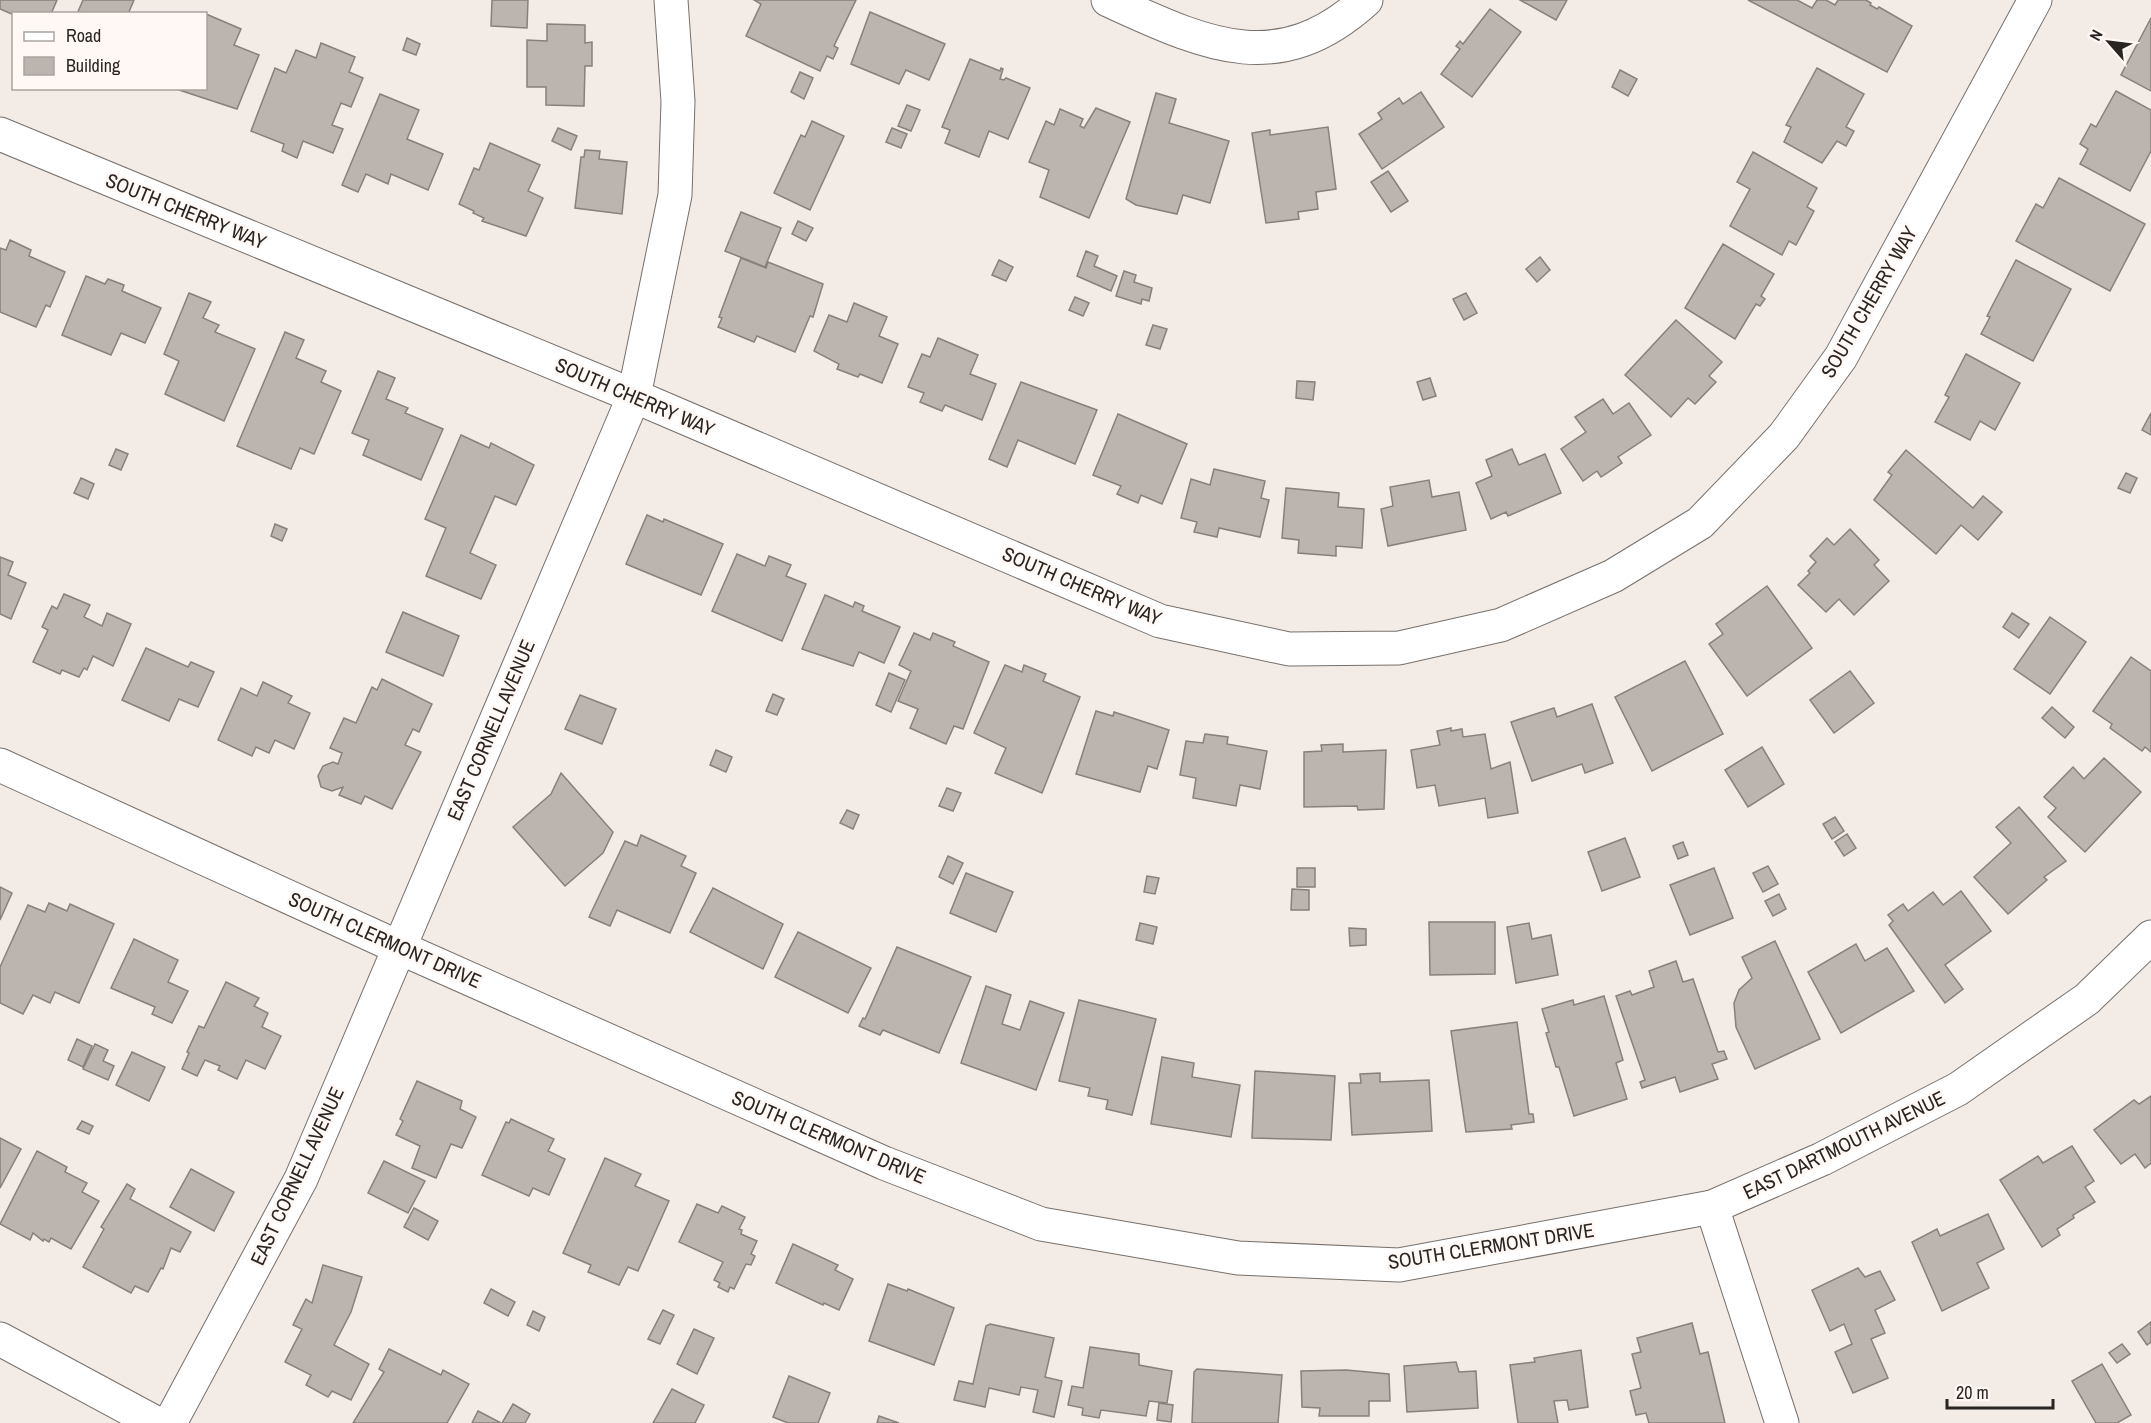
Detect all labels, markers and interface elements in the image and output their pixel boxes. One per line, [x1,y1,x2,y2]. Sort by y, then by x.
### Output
legend [12,12,207,90]
north arrow [2079,12,2139,72]
text: Road [66,23,101,48]
text: N [2084,26,2108,44]
text: Building [66,53,121,78]
street label: SOUTH CHERRY WAY [102,166,270,255]
street label: SOUTH CHERRY WAY [1814,221,1923,382]
street label: SOUTH CHERRY WAY [551,351,719,442]
street label: SOUTH CHERRY WAY [998,540,1166,631]
street label: EAST CORNELL AVENUE [440,635,541,824]
street label: SOUTH CLERMONT DRIVE [285,885,486,994]
street label: EAST CORNELL AVENUE [243,1082,350,1269]
street label: SOUTH CLERMONT DRIVE [728,1083,930,1190]
street label: EAST DARTMOUTH AVENUE [1738,1084,1949,1205]
street label: SOUTH CLERMONT DRIVE [1386,1216,1596,1275]
scale bar [1947,1372,2054,1410]
text: 20 m [1956,1380,1989,1405]

